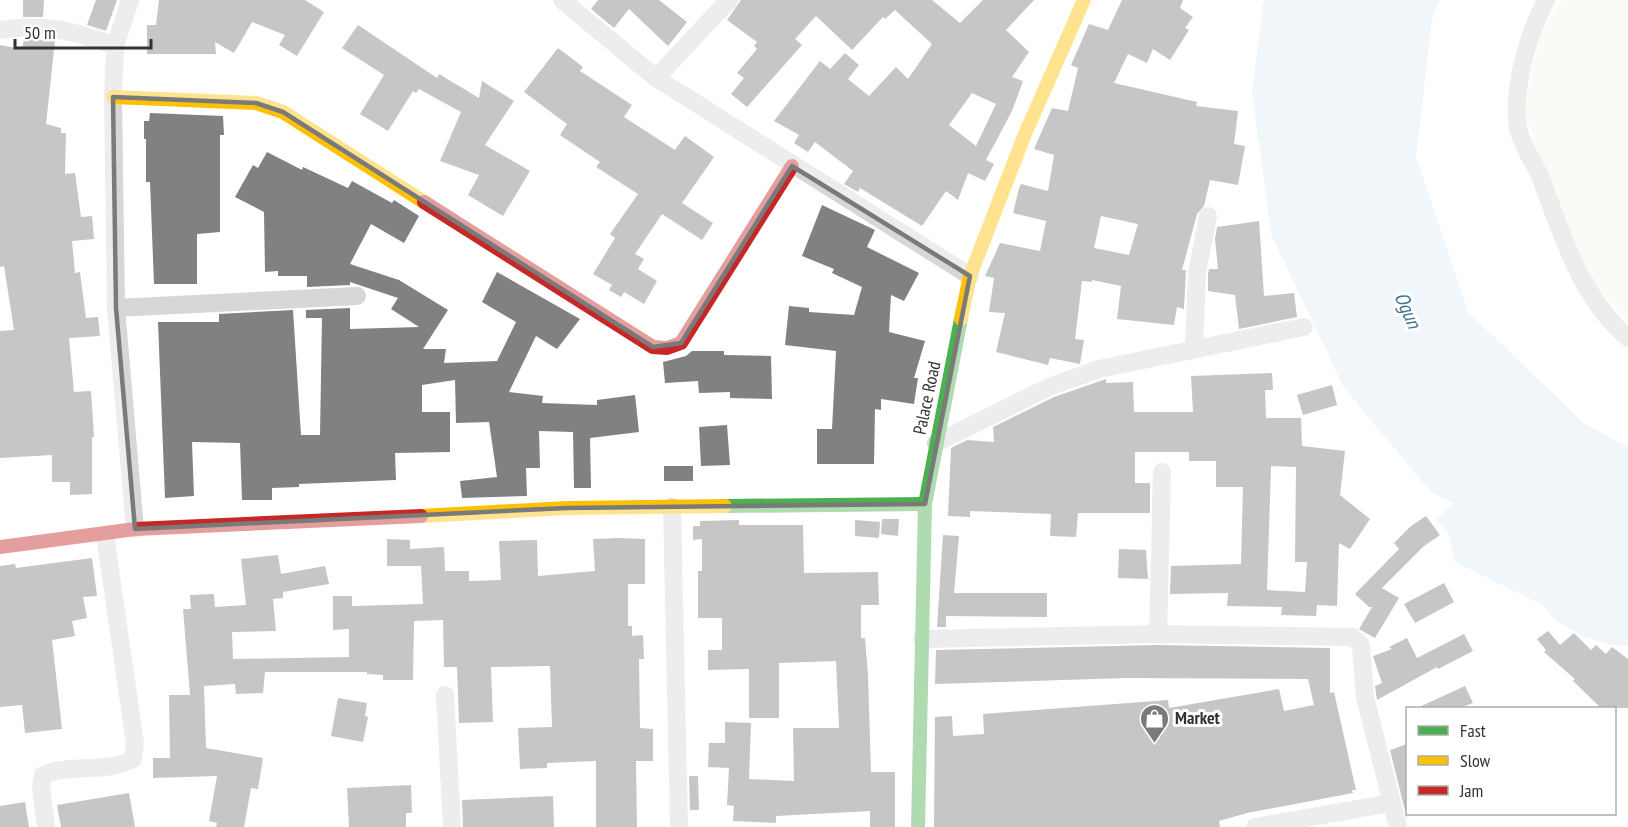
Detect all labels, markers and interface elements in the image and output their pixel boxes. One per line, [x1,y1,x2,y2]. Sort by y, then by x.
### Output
scale bar [15,12,152,50]
text: 50 m [24,21,56,44]
water label: Ogun [1389,288,1428,333]
street label: Palace Road [908,359,945,437]
shop icon: Market [1138,702,1170,744]
place label: Market [1175,706,1221,729]
legend [1406,707,1616,815]
text: Fast [1460,719,1486,742]
text: Slow [1460,749,1491,772]
text: Jam [1459,779,1483,802]

